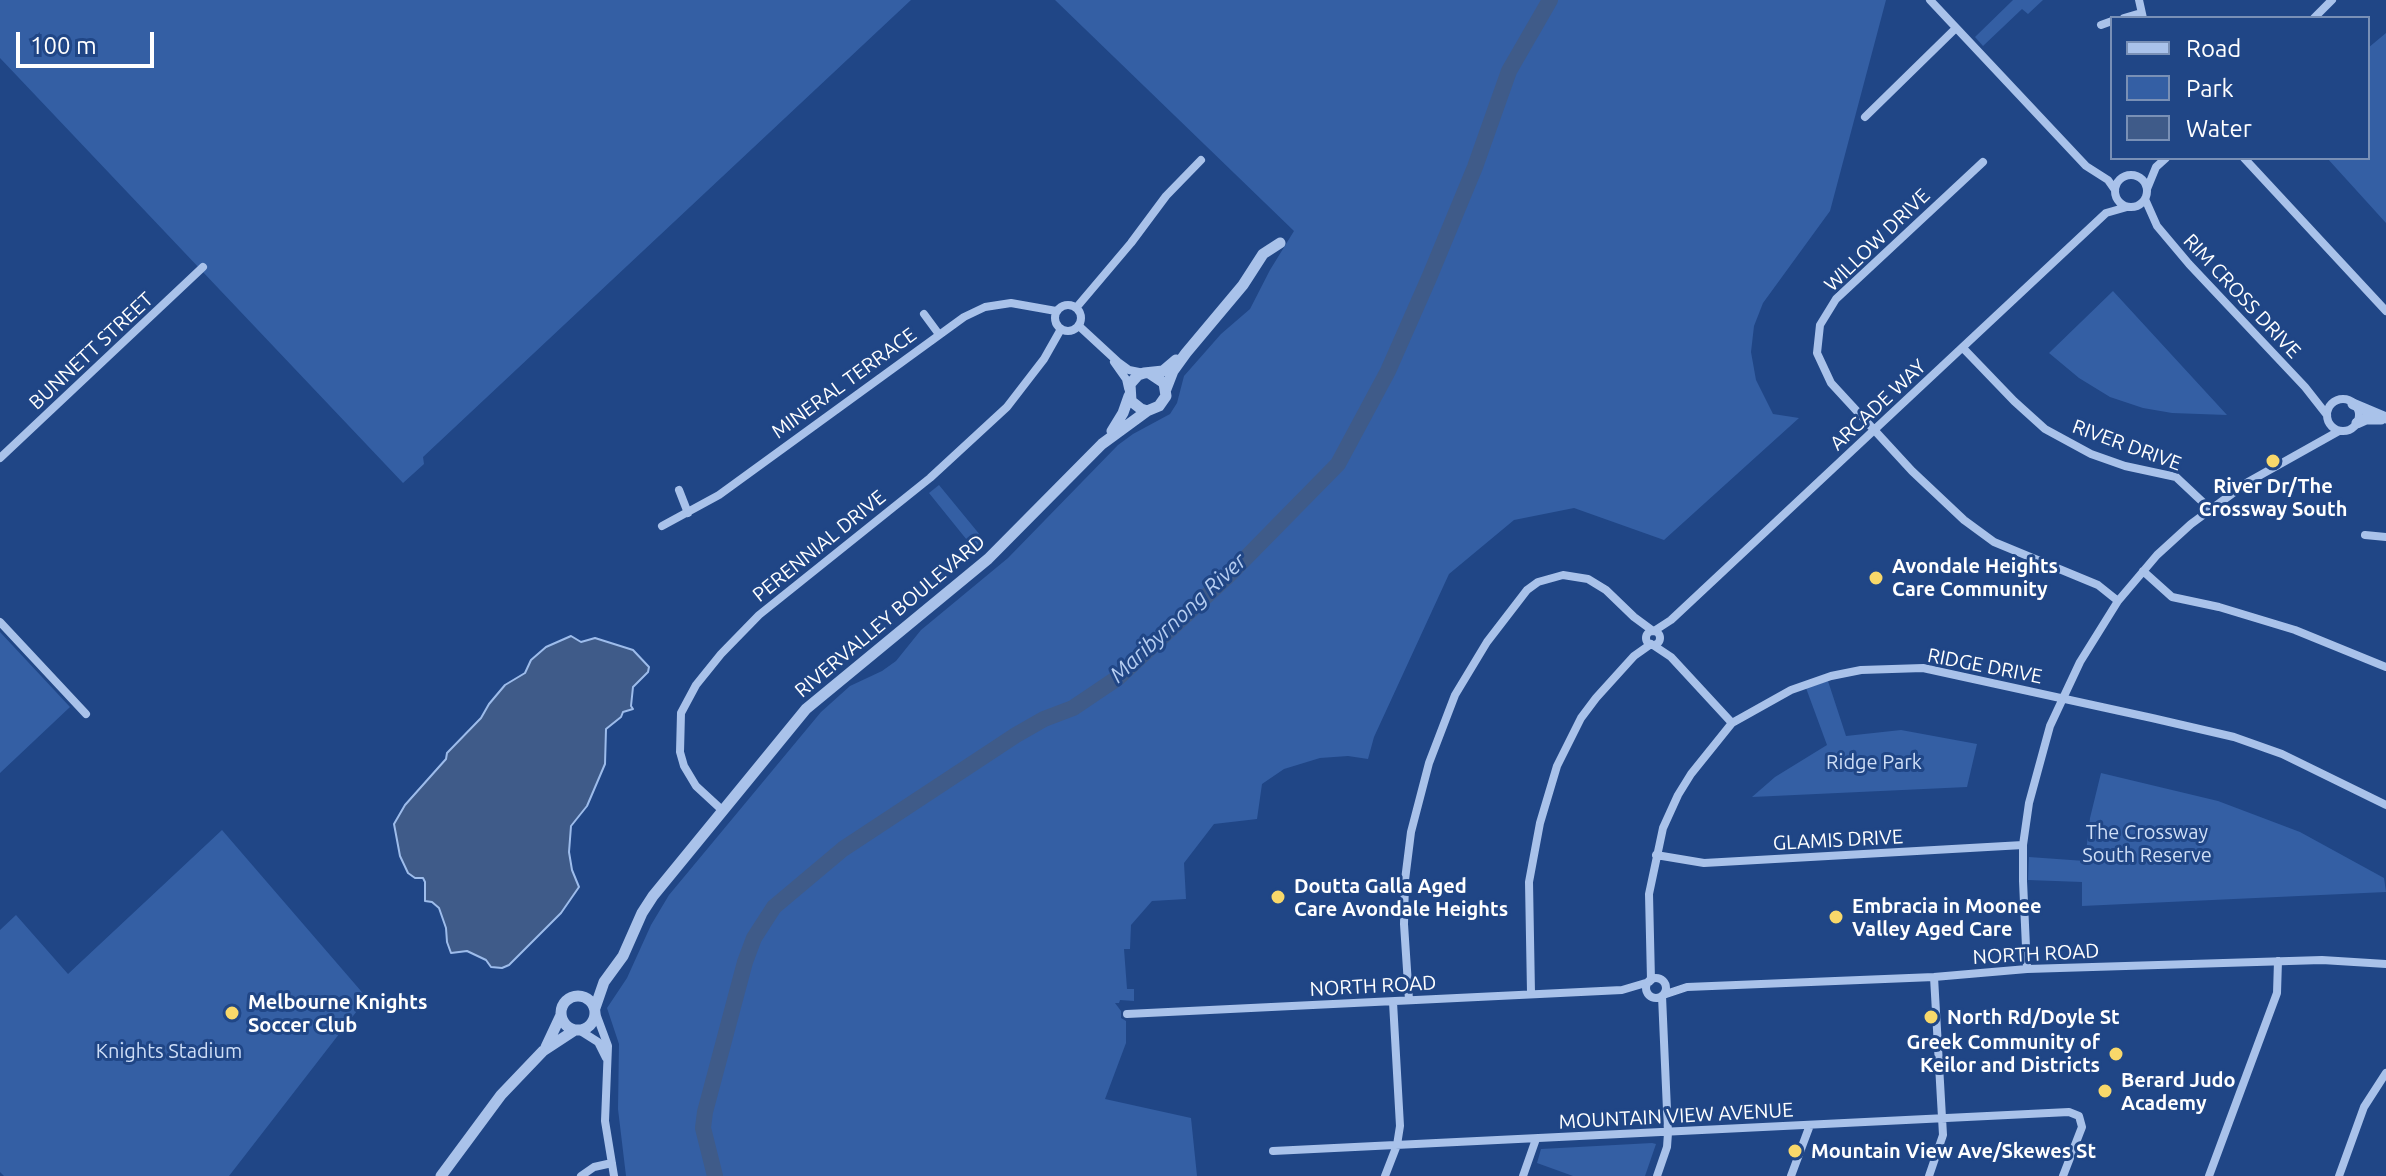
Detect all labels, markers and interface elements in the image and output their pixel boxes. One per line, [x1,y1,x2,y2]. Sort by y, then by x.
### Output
scale bar [20,16,158,66]
legend [2110,16,2370,160]
text: 100 m [30,32,97,59]
text: Road [2186,35,2241,62]
text: Park [2186,75,2234,102]
text: Water [2186,115,2252,142]
street label: WILLOW DRIVE [1819,184,1935,296]
street label: RIM CROSS DRIVE [2178,229,2306,363]
street label: BUNNETT STREET [24,287,158,415]
street label: MINERAL TERRACE [767,322,921,444]
street label: ARCADE WAY [1825,354,1931,456]
street label: RIVER DRIVE [2069,414,2185,476]
marker: River Dr/The Crossway South [2264,452,2282,470]
place label: River Dr/The Crossway South [2199,474,2347,521]
street label: PERENNIAL DRIVE [748,485,890,607]
street label: RIVERVALLEY BOULEVARD [790,529,990,703]
water label: Maribyrnong River [1104,548,1252,688]
place label: Avondale Heights Care Community [1892,554,2058,601]
marker: Avondale Heights Care Community [1867,569,1885,587]
street label: RIDGE DRIVE [1926,643,2044,689]
park label: Ridge Park [1826,750,1922,774]
park label: The Crossway South Reserve [2082,820,2212,867]
street label: GLAMIS DRIVE [1772,825,1904,855]
place label: Doutta Galla Aged Care Avondale Heights [1294,874,1508,921]
marker: Doutta Galla Aged Care Avondale Heights [1269,888,1287,906]
place label: Embracia in Moonee Valley Aged Care [1852,894,2042,941]
marker: Embracia in Moonee Valley Aged Care [1827,908,1845,926]
street label: NORTH ROAD [1972,939,2100,969]
street label: NORTH ROAD [1309,971,1437,1001]
place label: Melbourne Knights Soccer Club [248,990,427,1037]
marker: Melbourne Knights Soccer Club [223,1004,241,1022]
place label: North Rd/Doyle St [1947,1005,2120,1029]
marker: North Rd/Doyle St [1922,1008,1940,1026]
place label: Greek Community of Keilor and Districts [1907,1030,2100,1077]
park label: Knights Stadium [96,1039,242,1063]
marker: Greek Community of Keilor and Districts [2107,1045,2125,1063]
place label: Berard Judo Academy [2121,1068,2236,1115]
marker: Berard Judo Academy [2096,1082,2114,1100]
street label: MOUNTAIN VIEW AVENUE [1558,1098,1794,1134]
place label: Mountain View Ave/Skewes St [1811,1139,2096,1163]
marker: Mountain View Ave/Skewes St [1786,1142,1804,1160]

